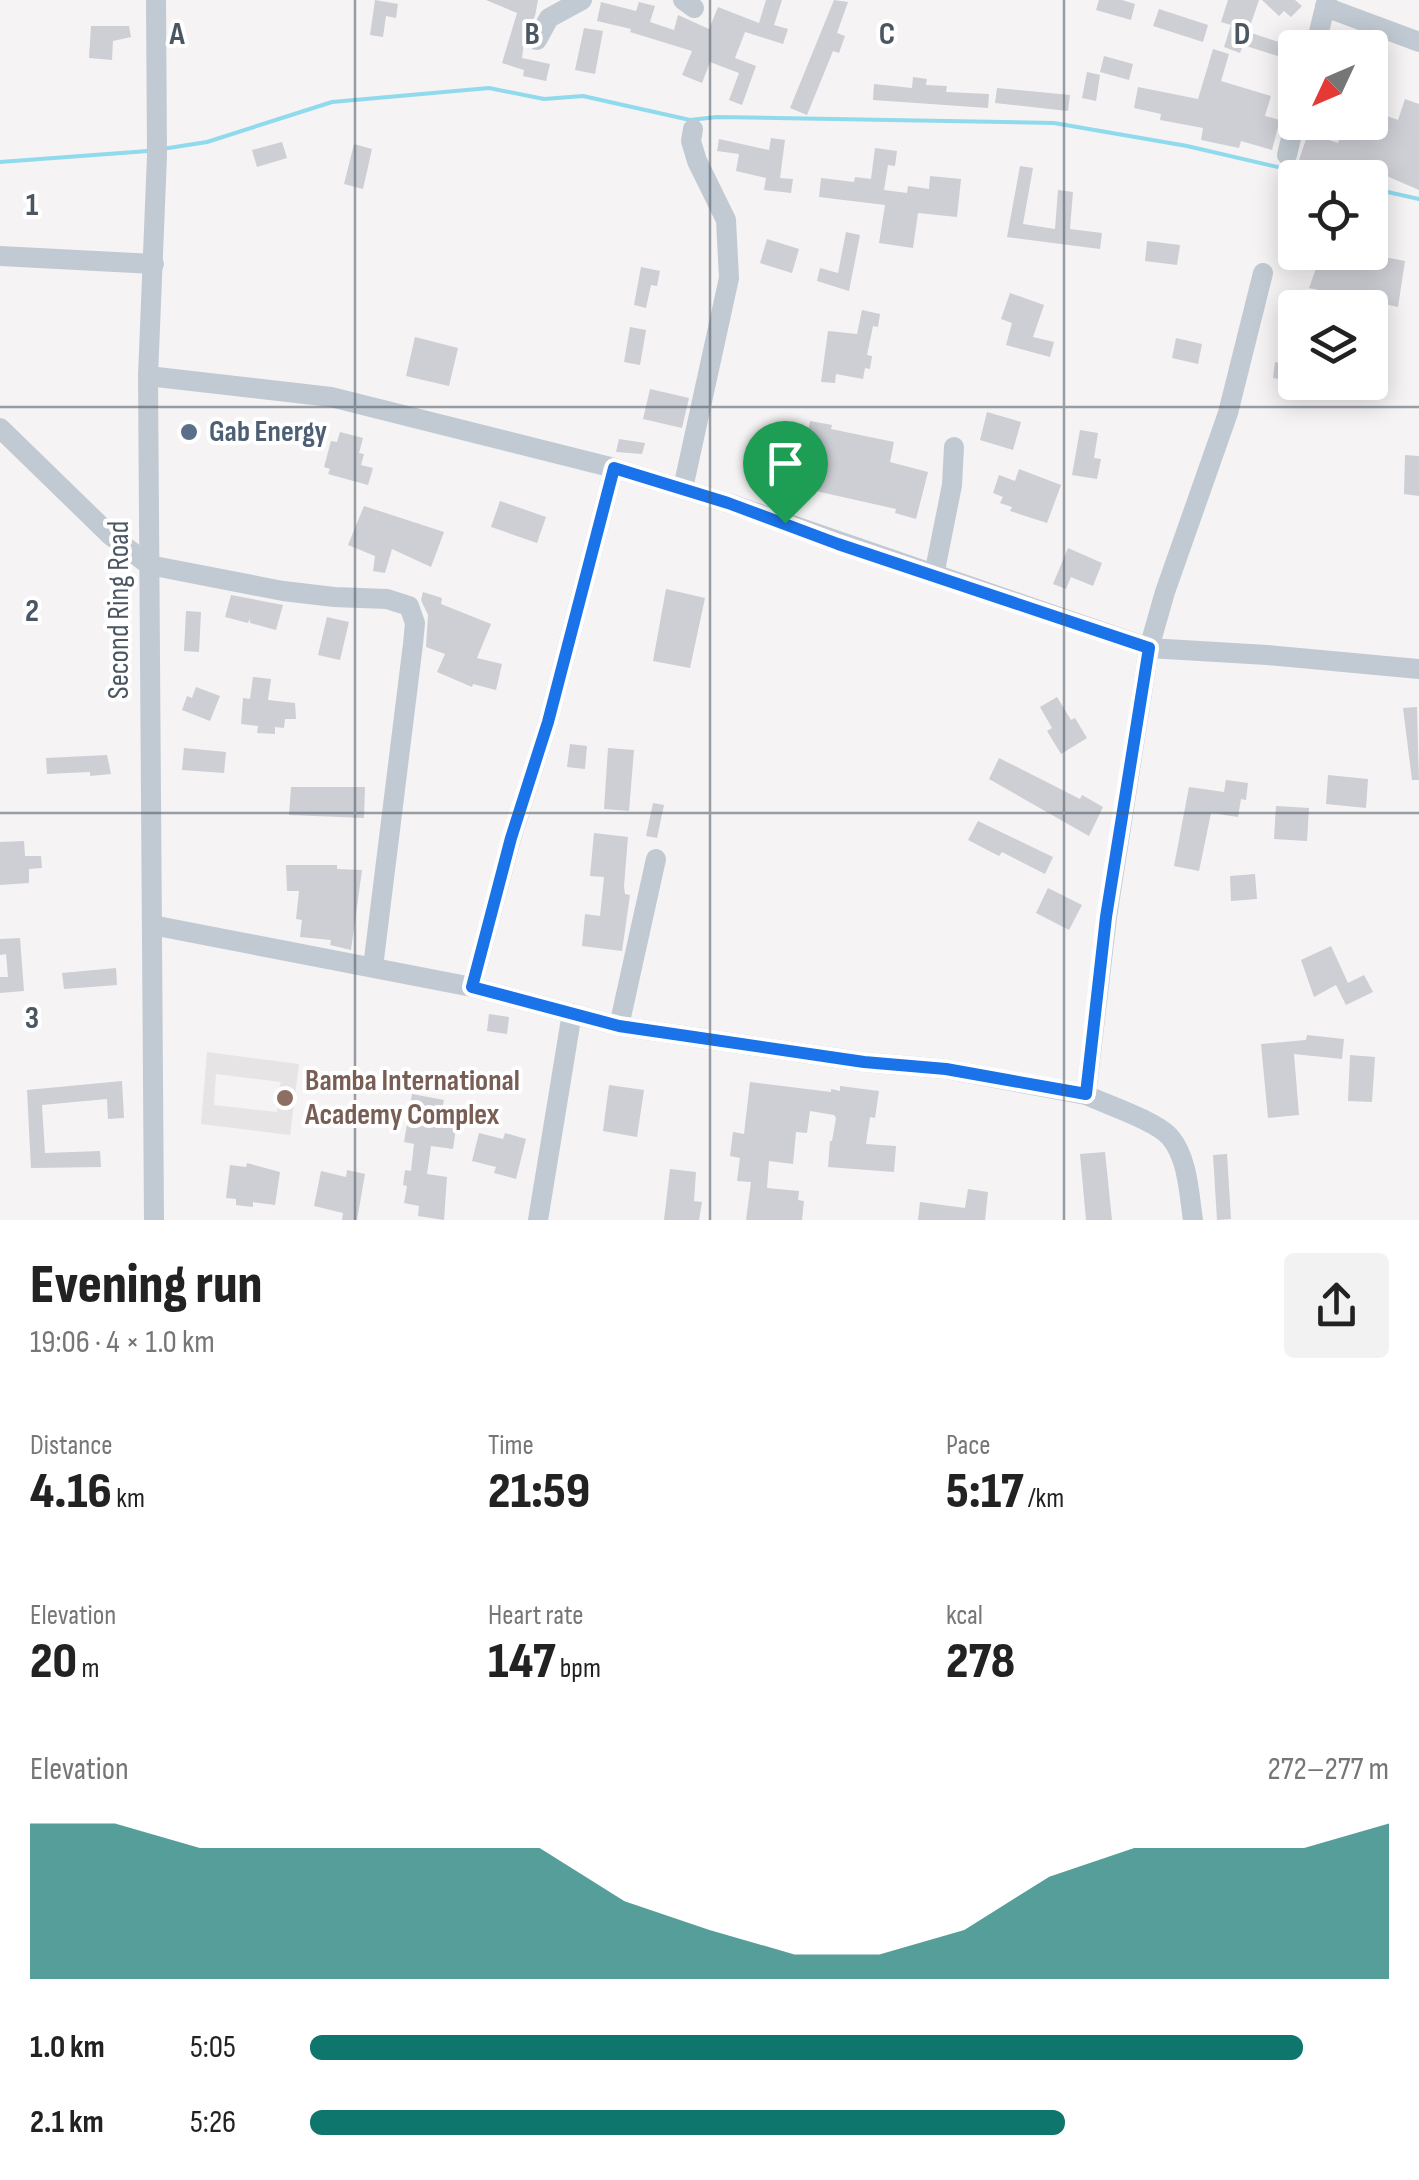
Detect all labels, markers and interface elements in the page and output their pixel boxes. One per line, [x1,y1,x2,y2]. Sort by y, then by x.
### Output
text: A [168,15,185,54]
text: B [524,15,540,54]
text: C [879,15,895,54]
text: D [1234,15,1250,54]
north arrow [1278,30,1388,140]
map controls [1278,30,1388,400]
button: locate [1278,160,1388,270]
text: 1 [26,186,39,225]
button: layers [1278,290,1388,400]
place label: Gab Energy [209,414,328,450]
marker: Gab Energy [178,421,200,443]
pin [743,421,828,524]
icon: arrive [758,436,813,491]
street label: Second Ring Road [101,521,137,699]
text: 2 [25,592,39,631]
text: 3 [25,999,39,1038]
place label: Bamba International Academy Complex [304,1063,520,1133]
marker: Bamba International Academy Complex [274,1087,296,1109]
text: Evening run [30,1252,263,1319]
button: share [1284,1253,1389,1358]
text: 19:06 · 4 × 1.0 km [30,1323,215,1362]
text: Distance [30,1429,113,1462]
text: Time [488,1429,534,1462]
text: Pace [946,1429,991,1462]
text: 4.16 [30,1462,112,1522]
text: 21:59 [488,1462,590,1522]
text: 5:17 [946,1462,1023,1522]
text: km [112,1482,145,1515]
text: /km [1023,1482,1064,1515]
text: Elevation [30,1599,116,1632]
text: Heart rate [488,1599,584,1632]
text: kcal [946,1599,983,1632]
text: 20 [30,1632,77,1692]
text: 147 [488,1632,555,1692]
text: 278 [946,1632,1015,1692]
text: m [77,1652,99,1685]
text: bpm [555,1652,601,1685]
text: Elevation [30,1750,129,1789]
text: 272–277 m [1267,1750,1389,1789]
text: 1.0 km [30,2028,105,2067]
text: 5:05 [190,2028,236,2067]
text: 2.1 km [30,2103,104,2142]
text: 5:26 [190,2103,236,2142]

